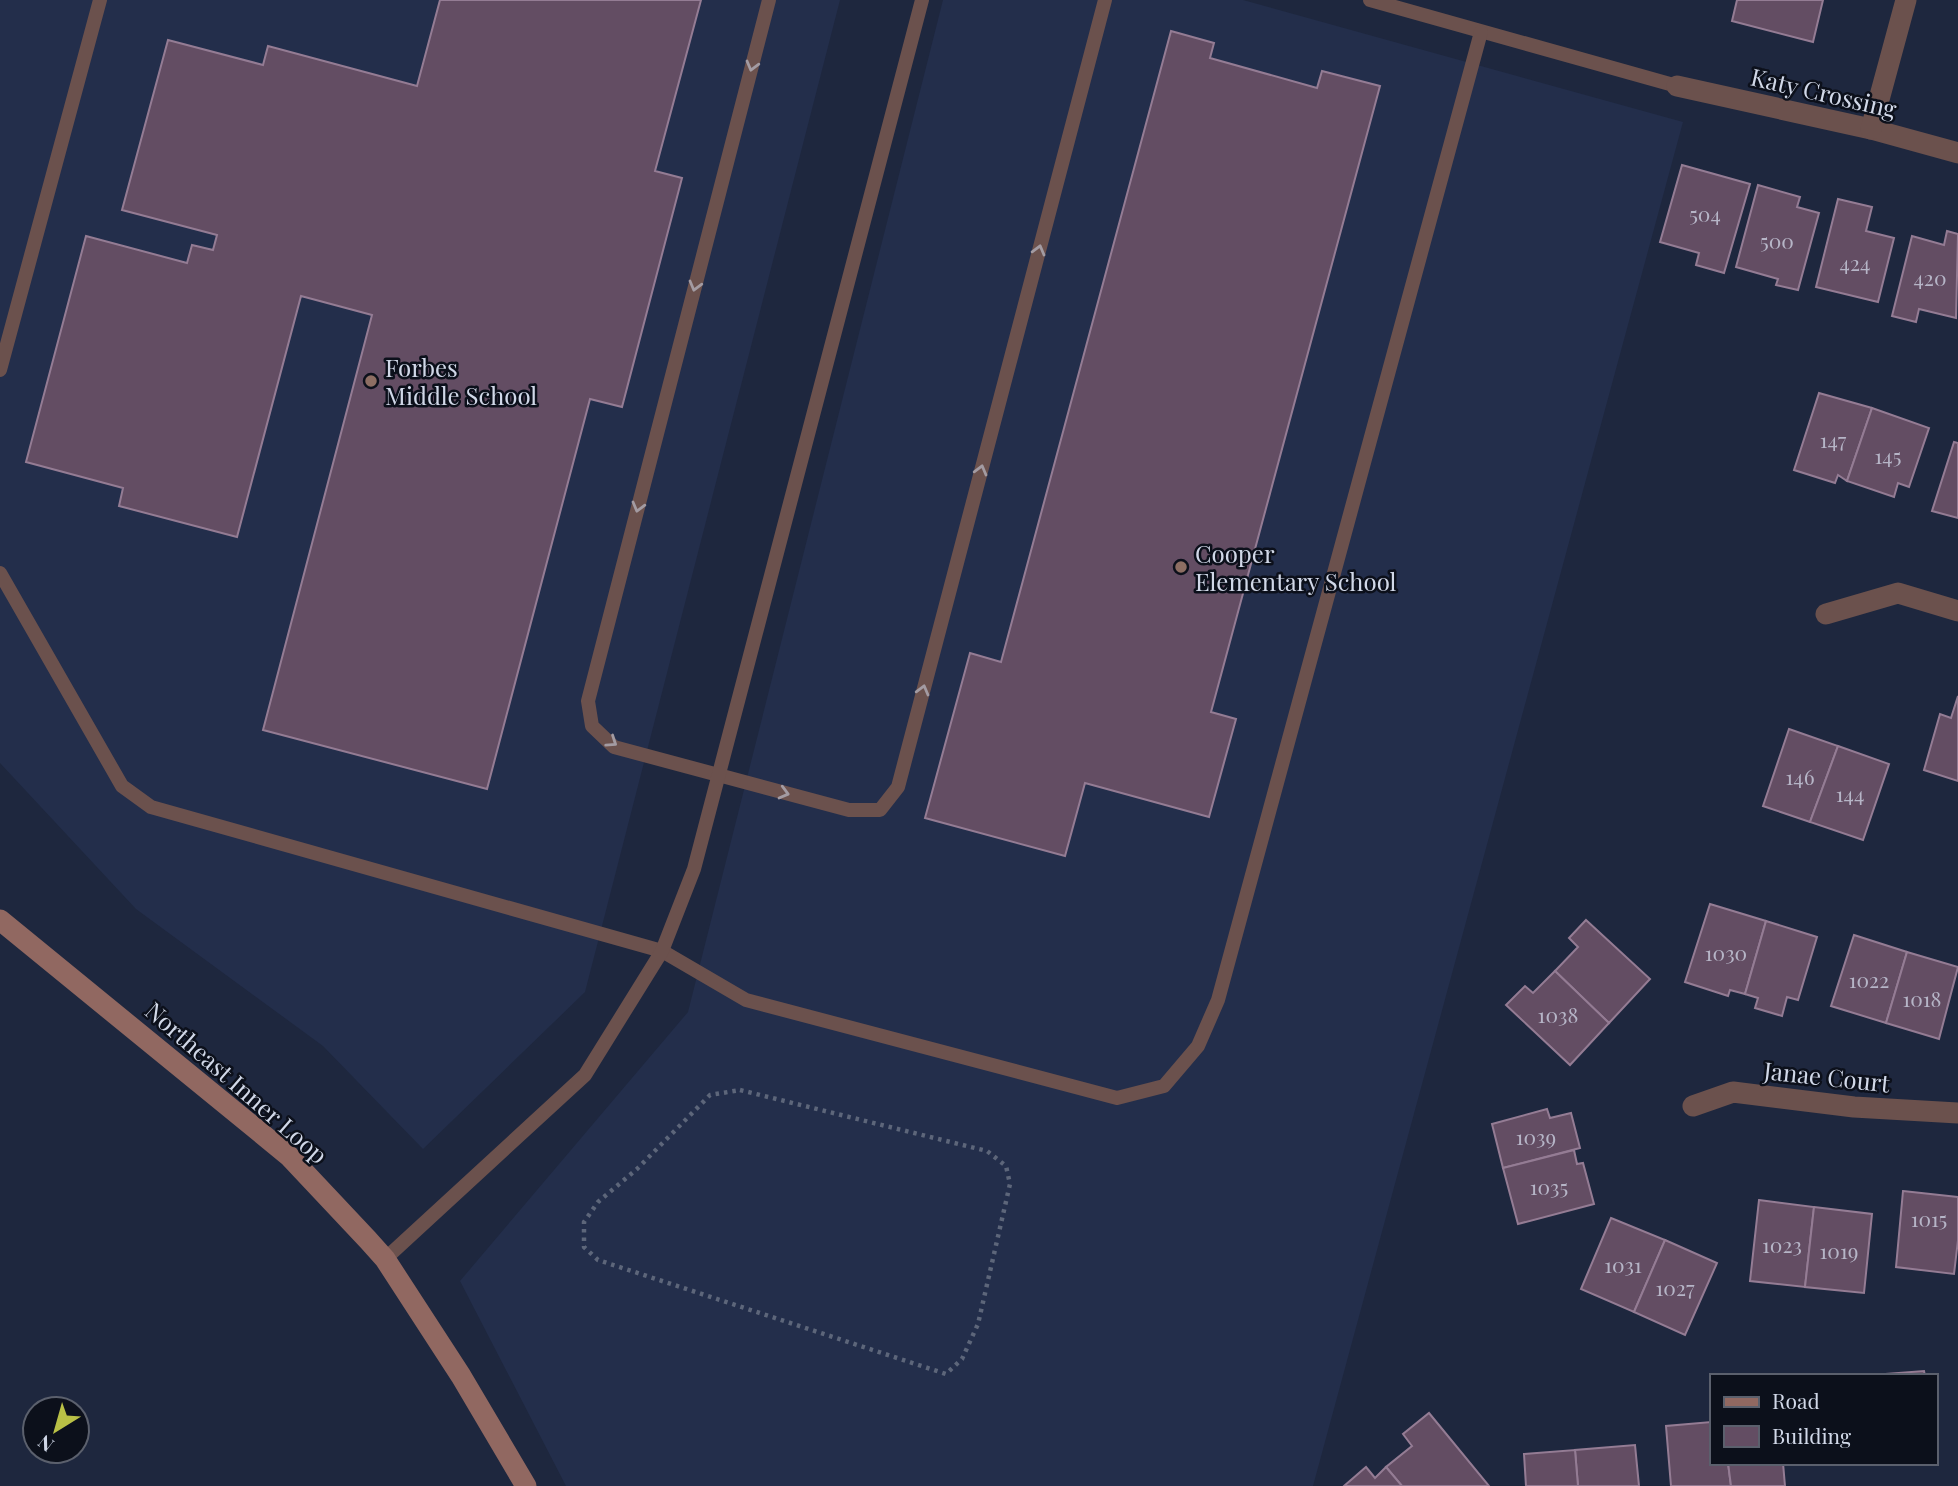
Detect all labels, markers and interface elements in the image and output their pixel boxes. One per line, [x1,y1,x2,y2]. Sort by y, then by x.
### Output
one-way arrow [746,60,760,72]
street label: Katy Crossing [1748,60,1900,124]
house number: 504 [1689,199,1721,227]
house number: 500 [1760,226,1794,254]
one-way arrow [1031,244,1045,256]
house number: 424 [1840,248,1870,276]
house number: 420 [1913,263,1947,291]
one-way arrow [689,280,703,292]
place label: Forbes Middle School [385,351,537,411]
marker: Forbes Middle School [363,373,379,389]
house number: 147 [1820,425,1847,453]
house number: 145 [1875,441,1901,469]
one-way arrow [973,464,988,476]
one-way arrow [632,500,646,512]
place label: Cooper Elementary School [1195,537,1397,597]
marker: Cooper Elementary School [1173,559,1189,575]
one-way arrow [915,684,930,696]
one-way arrow [604,734,617,746]
house number: 146 [1785,762,1815,790]
house number: 144 [1836,779,1864,807]
one-way arrow [778,785,790,799]
house number: 1030 [1705,938,1747,966]
house number: 1022 [1849,965,1889,993]
house number: 1018 [1902,984,1942,1012]
street label: Northeast Inner Loop [139,994,335,1170]
house number: 1038 [1538,1000,1578,1028]
street label: Janae Court [1761,1053,1892,1099]
house number: 1039 [1516,1122,1556,1150]
house number: 1035 [1530,1172,1568,1200]
house number: 1015 [1911,1204,1947,1232]
house number: 1023 [1762,1230,1802,1258]
house number: 1019 [1820,1236,1858,1264]
house number: 1031 [1604,1250,1642,1278]
house number: 1027 [1656,1273,1695,1301]
legend [1710,1374,1937,1465]
text: Road [1772,1386,1820,1414]
north arrow [21,1395,91,1465]
text: Building [1772,1421,1851,1449]
text: N [32,1430,58,1459]

